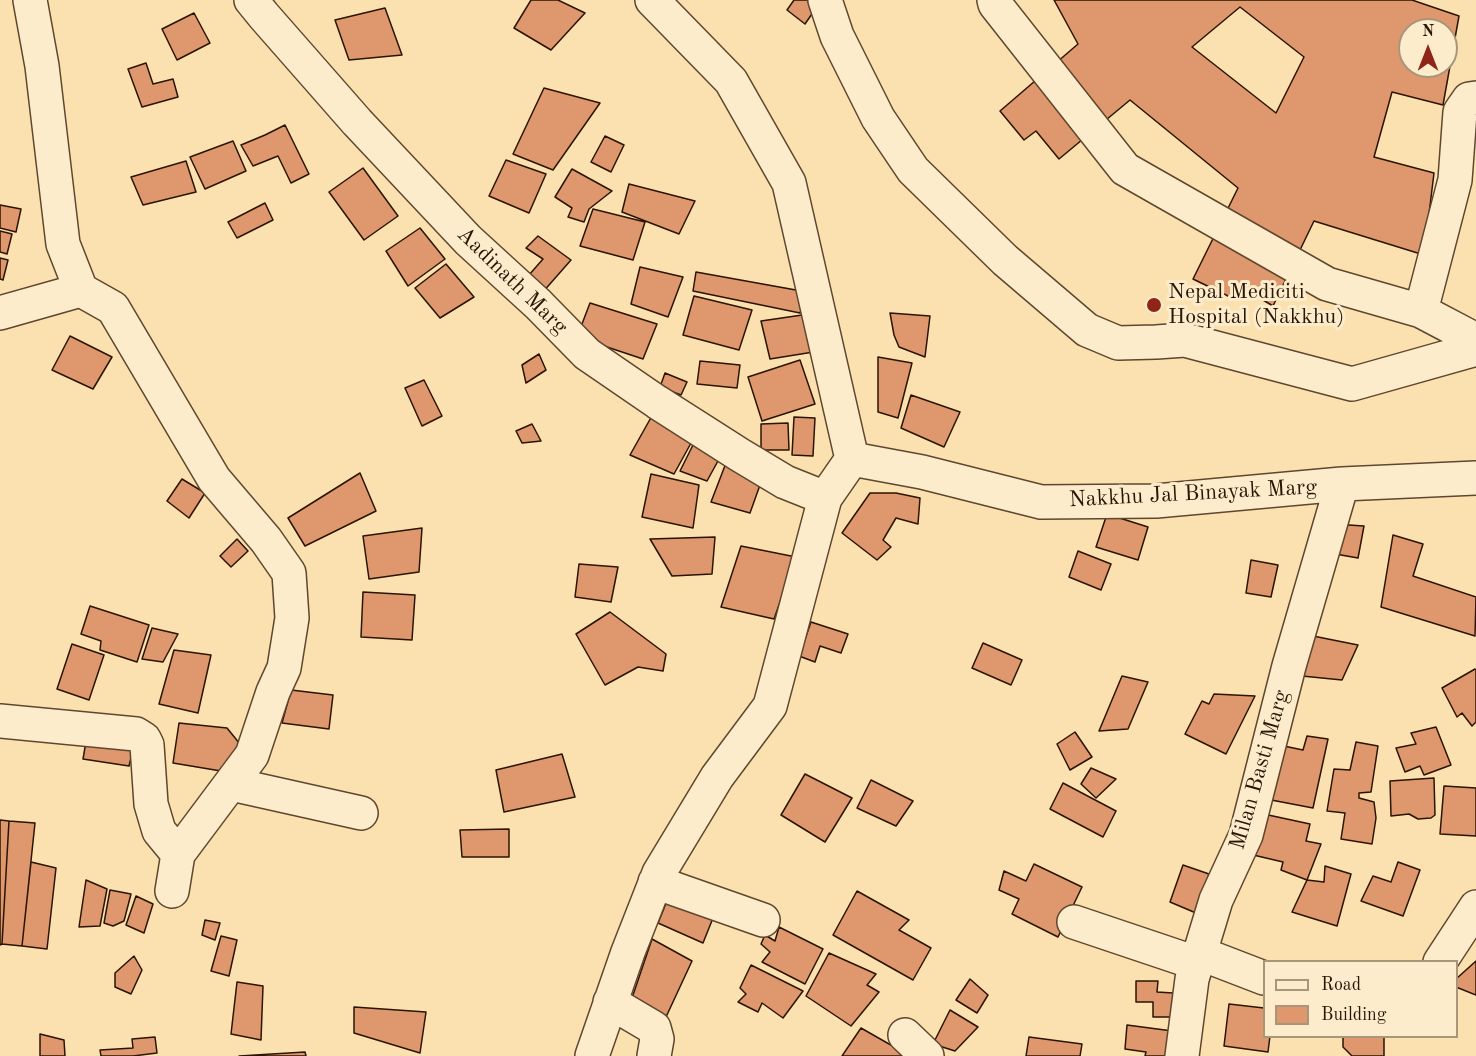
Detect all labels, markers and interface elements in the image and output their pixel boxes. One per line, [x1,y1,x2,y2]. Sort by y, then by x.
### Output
north arrow [1398,18,1458,78]
text: N [1422,24,1434,40]
street label: Aadinath Marg [451,222,573,340]
place label: Nepal Mediciti Hospital (Nakkhu) [1168,279,1344,330]
marker: Nepal Mediciti Hospital (Nakkhu) [1145,296,1163,314]
street label: Nakkhu Jal Binayak Marg [1068,474,1318,514]
street label: Milan Basti Marg [1225,687,1295,853]
legend [1263,960,1458,1038]
text: Road [1321,976,1361,994]
text: Building [1321,1006,1386,1024]

